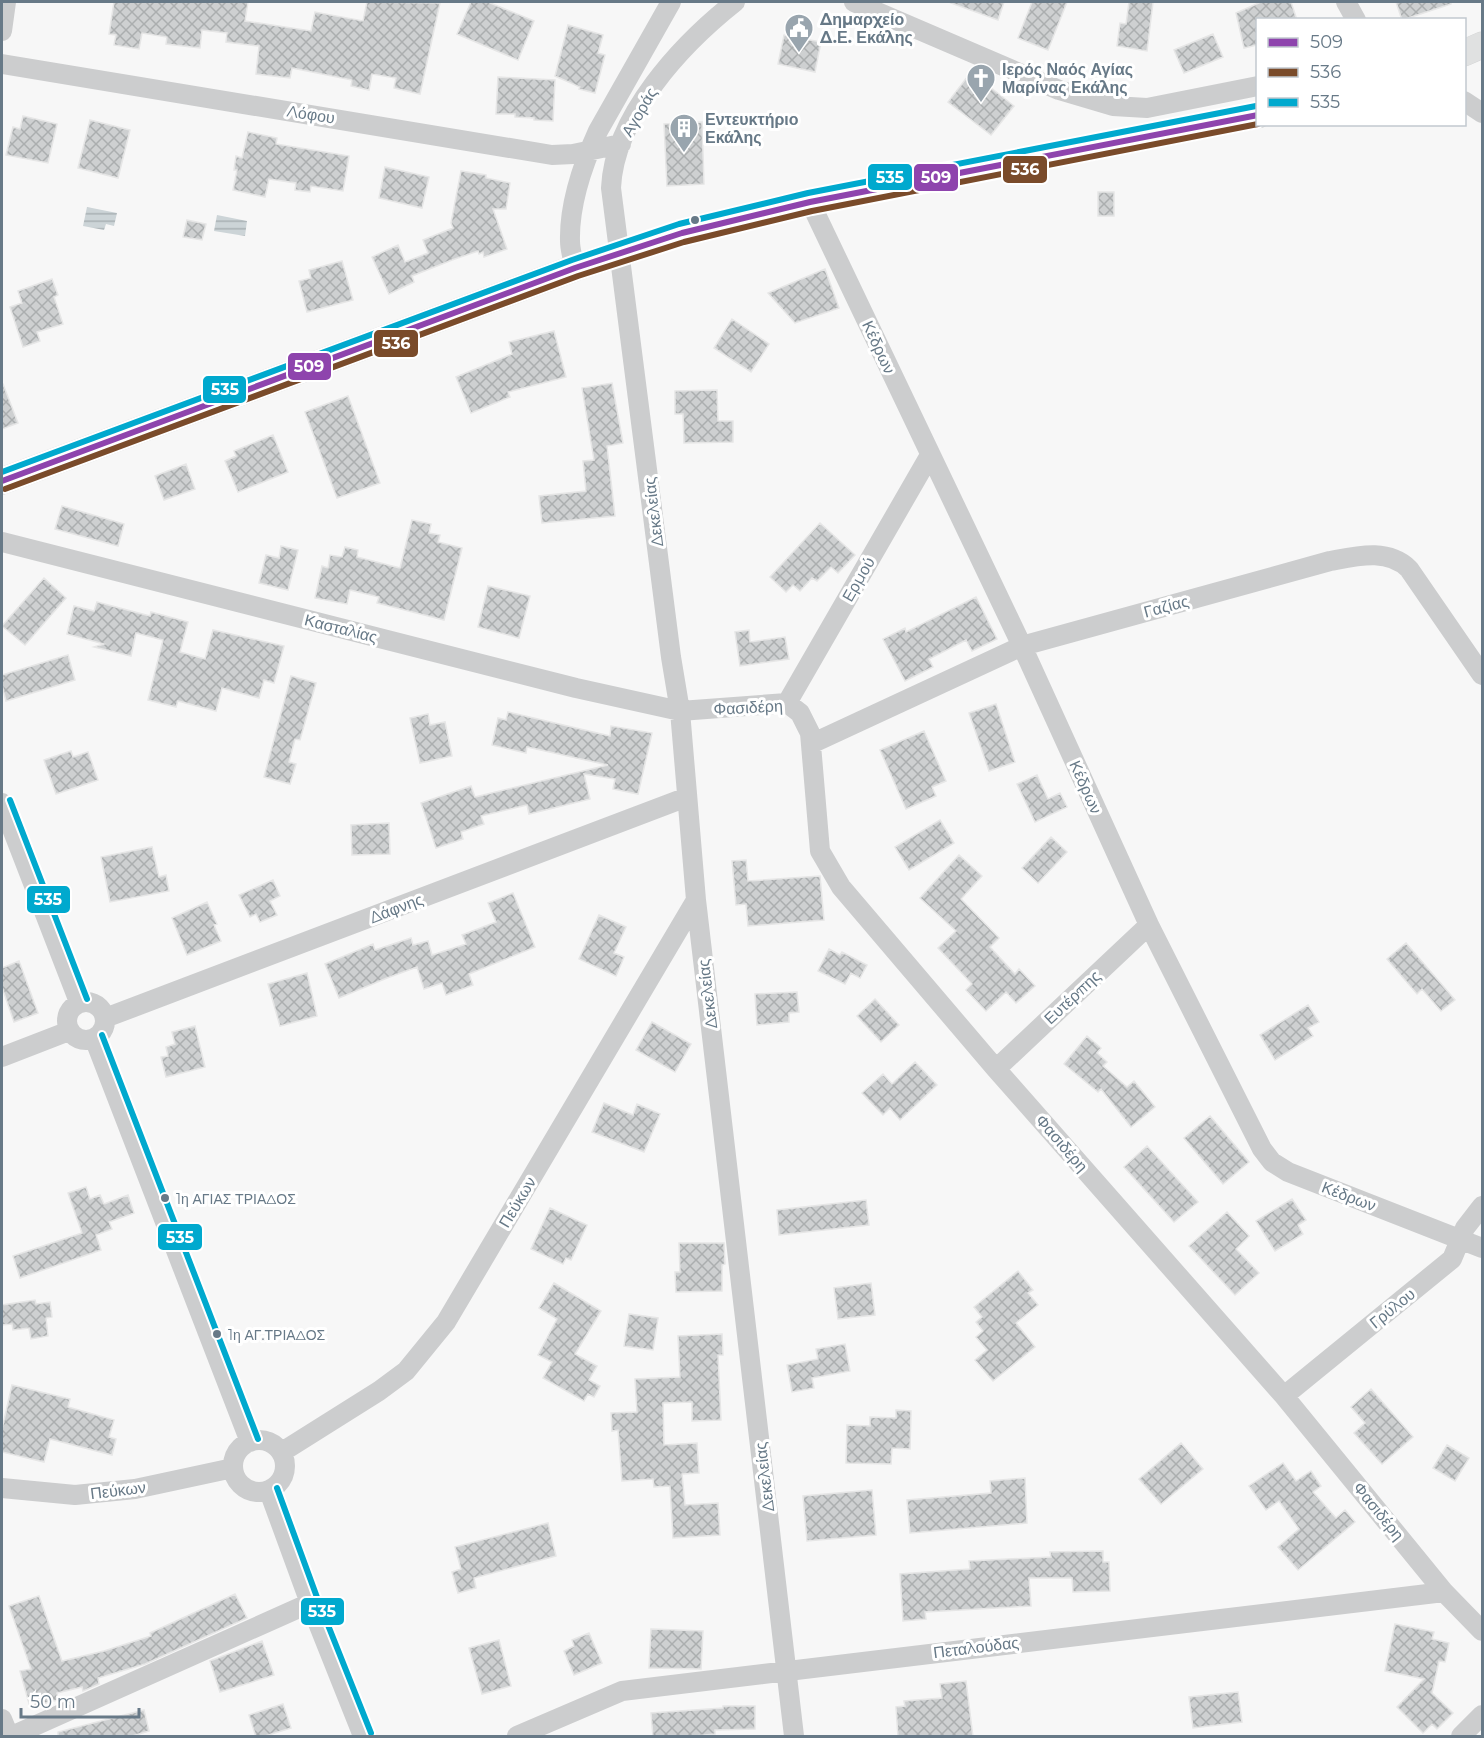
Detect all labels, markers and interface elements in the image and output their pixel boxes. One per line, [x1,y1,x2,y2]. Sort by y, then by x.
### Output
place label: Δημαρχείο Δ.Ε. Εκάλης [819,10,913,47]
public building icon: Δημαρχείο Δ.Ε. Εκάλης [783,12,815,54]
legend [1256,18,1466,126]
text: 509 [1310,31,1343,53]
place label: Ιερός Ναός Αγίας Μαρίνας Εκάλης [1002,60,1133,97]
text: 536 [1310,61,1341,83]
church icon: Ιερός Ναός Αγίας Μαρίνας Εκάλης [965,62,997,104]
street label: Αγοράς [618,84,661,140]
text: 535 [1310,91,1340,113]
street label: Λόφου [286,101,336,128]
place label: Εντευκτήριο Εκάλης [705,110,799,147]
building icon: Εντευκτήριο Εκάλης [668,112,700,154]
line badge: 536 [1002,155,1048,184]
text: 536 [1010,160,1040,179]
line badge: 535 [867,163,913,191]
line badge: 509 [913,163,959,192]
text: 535 [876,168,905,187]
text: 509 [921,168,951,187]
unlabelled marker [689,214,701,226]
street label: Κέδρων [858,318,899,377]
line badge: 536 [373,329,419,358]
text: 536 [381,334,411,353]
line badge: 509 [287,352,332,381]
text: 509 [294,357,324,376]
line badge: 535 [202,375,247,404]
text: 535 [211,380,240,399]
street label: Δεκελείας [640,476,667,548]
street label: Ερμού [838,554,879,605]
street label: Γαζίας [1142,591,1191,622]
street label: Κασταλίας [303,610,379,647]
street label: Φασιδέρη [713,696,783,719]
street label: Κέδρων [1065,758,1106,817]
line badge: 535 [26,885,71,914]
text: 535 [34,890,63,909]
street label: Δάφνης [367,890,426,927]
street label: Δεκελείας [694,958,721,1030]
street label: Ευτέρπης [1040,966,1105,1028]
street label: Φασιδέρη [1032,1111,1092,1176]
street label: Πεύκων [495,1173,540,1231]
street label: Κέδρων [1319,1178,1379,1215]
place label: 1η ΑΓΙΑΣ ΤΡΙΑΔΟΣ [176,1190,296,1208]
marker: 1η ΑΓΙΑΣ ΤΡΙΑΔΟΣ [159,1192,171,1204]
line badge: 535 [157,1223,203,1251]
text: 535 [166,1228,195,1247]
street label: Γρύλου [1366,1284,1419,1332]
place label: 1η ΑΓ.ΤΡΙΑΔΟΣ [228,1326,326,1344]
marker: 1η ΑΓ.ΤΡΙΑΔΟΣ [211,1328,223,1340]
street label: Δεκελείας [751,1441,778,1513]
street label: Πεύκων [89,1478,147,1503]
street label: Φασιδέρη [1349,1478,1408,1544]
line badge: 535 [300,1597,345,1626]
text: 535 [308,1602,337,1621]
street label: Πεταλούδας [932,1633,1020,1662]
scale bar [21,1681,140,1719]
text: 50 m [30,1691,76,1713]

